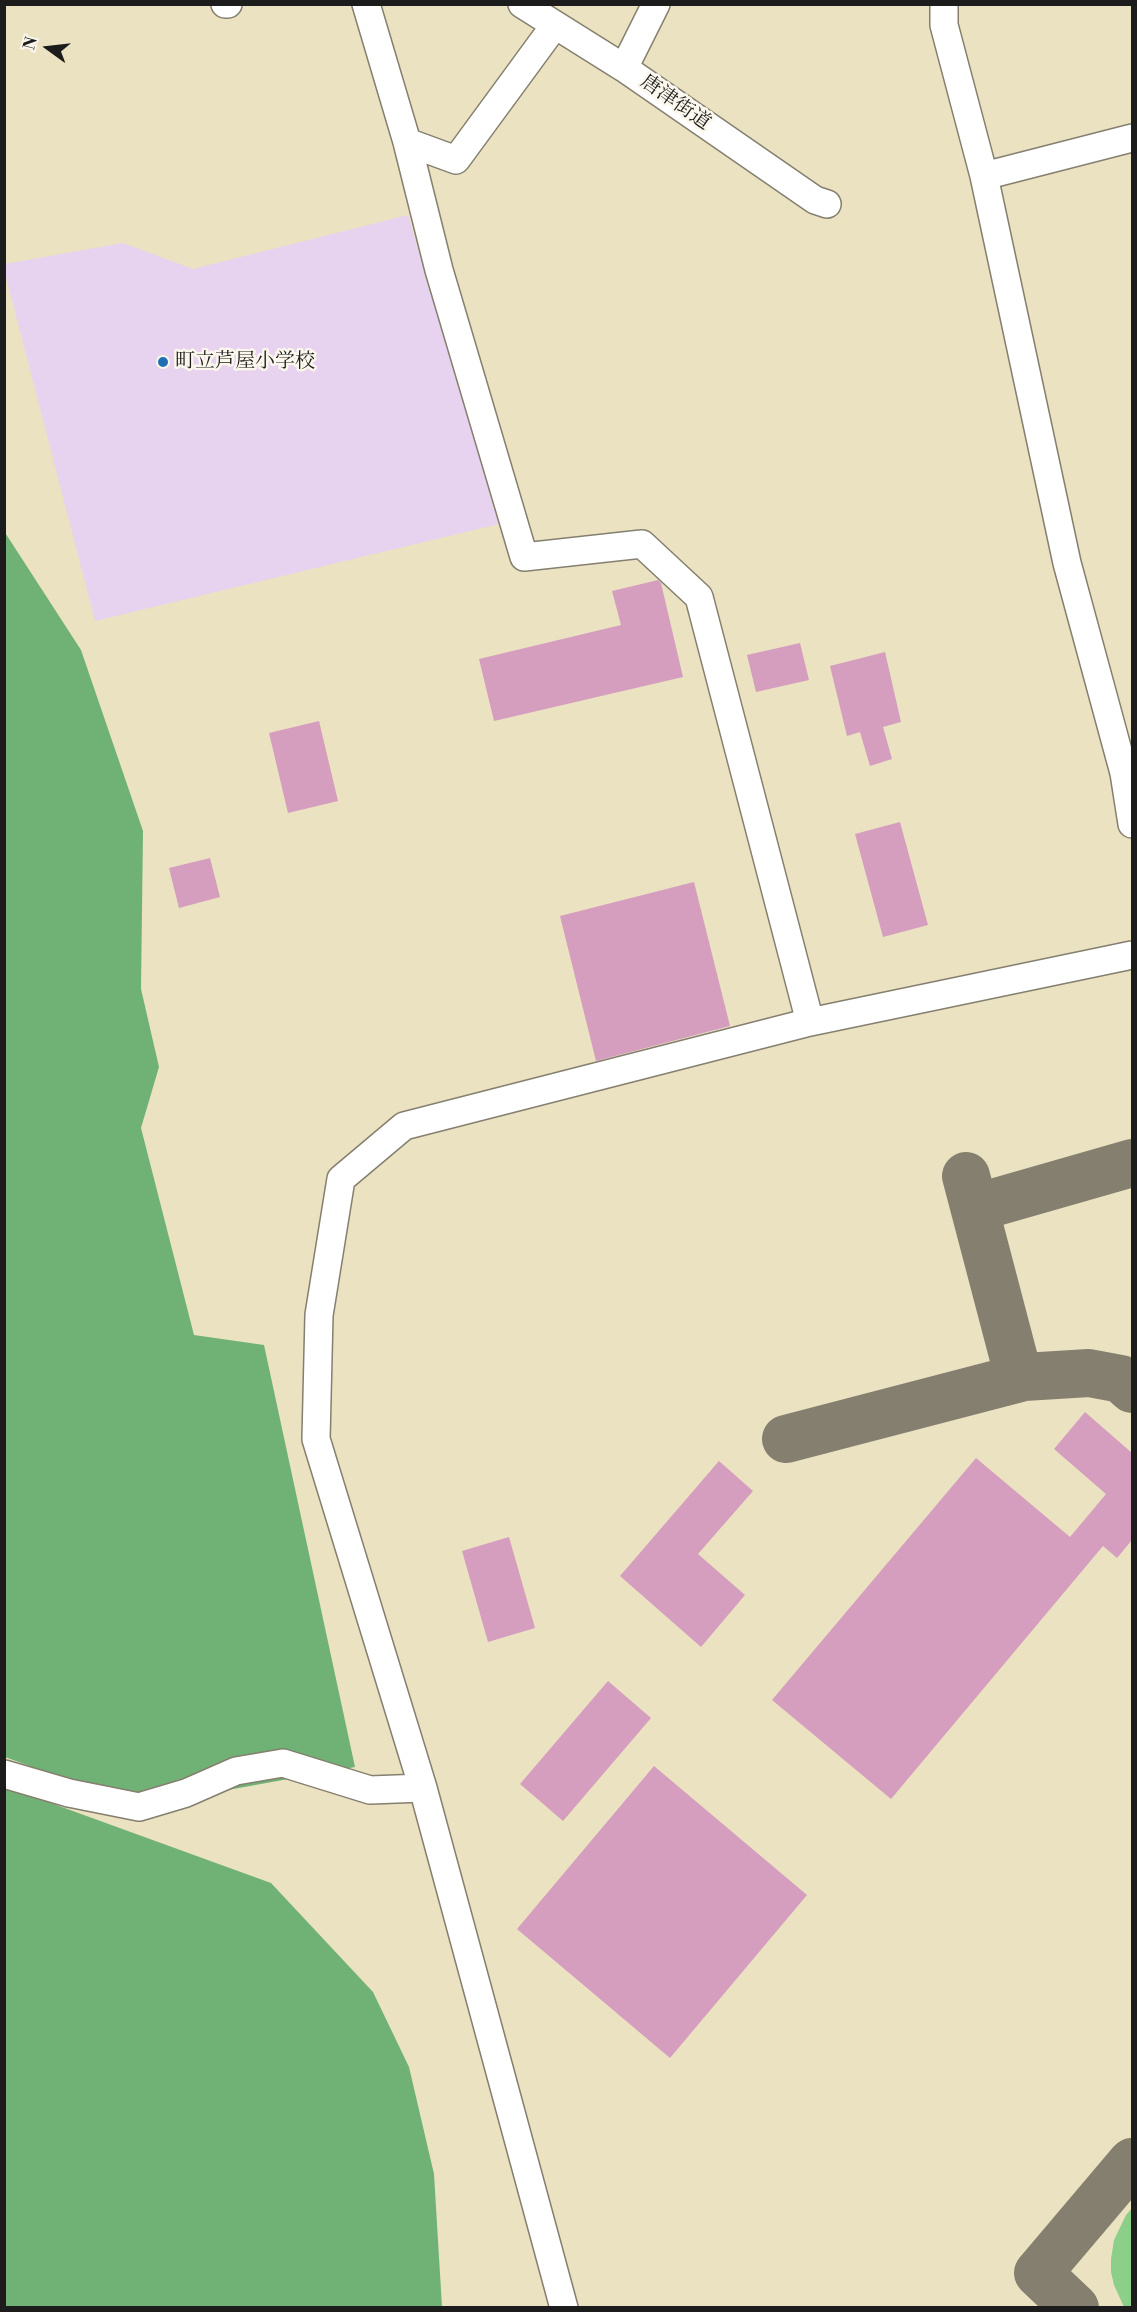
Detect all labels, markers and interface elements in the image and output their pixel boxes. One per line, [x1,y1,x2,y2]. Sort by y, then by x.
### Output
north arrow [18,18,78,78]
text: N [19,35,42,52]
street label: 唐津街道 [635,70,715,136]
place label: 町立芦屋小学校 [175,350,315,374]
marker: 町立芦屋小学校 [156,355,170,369]

